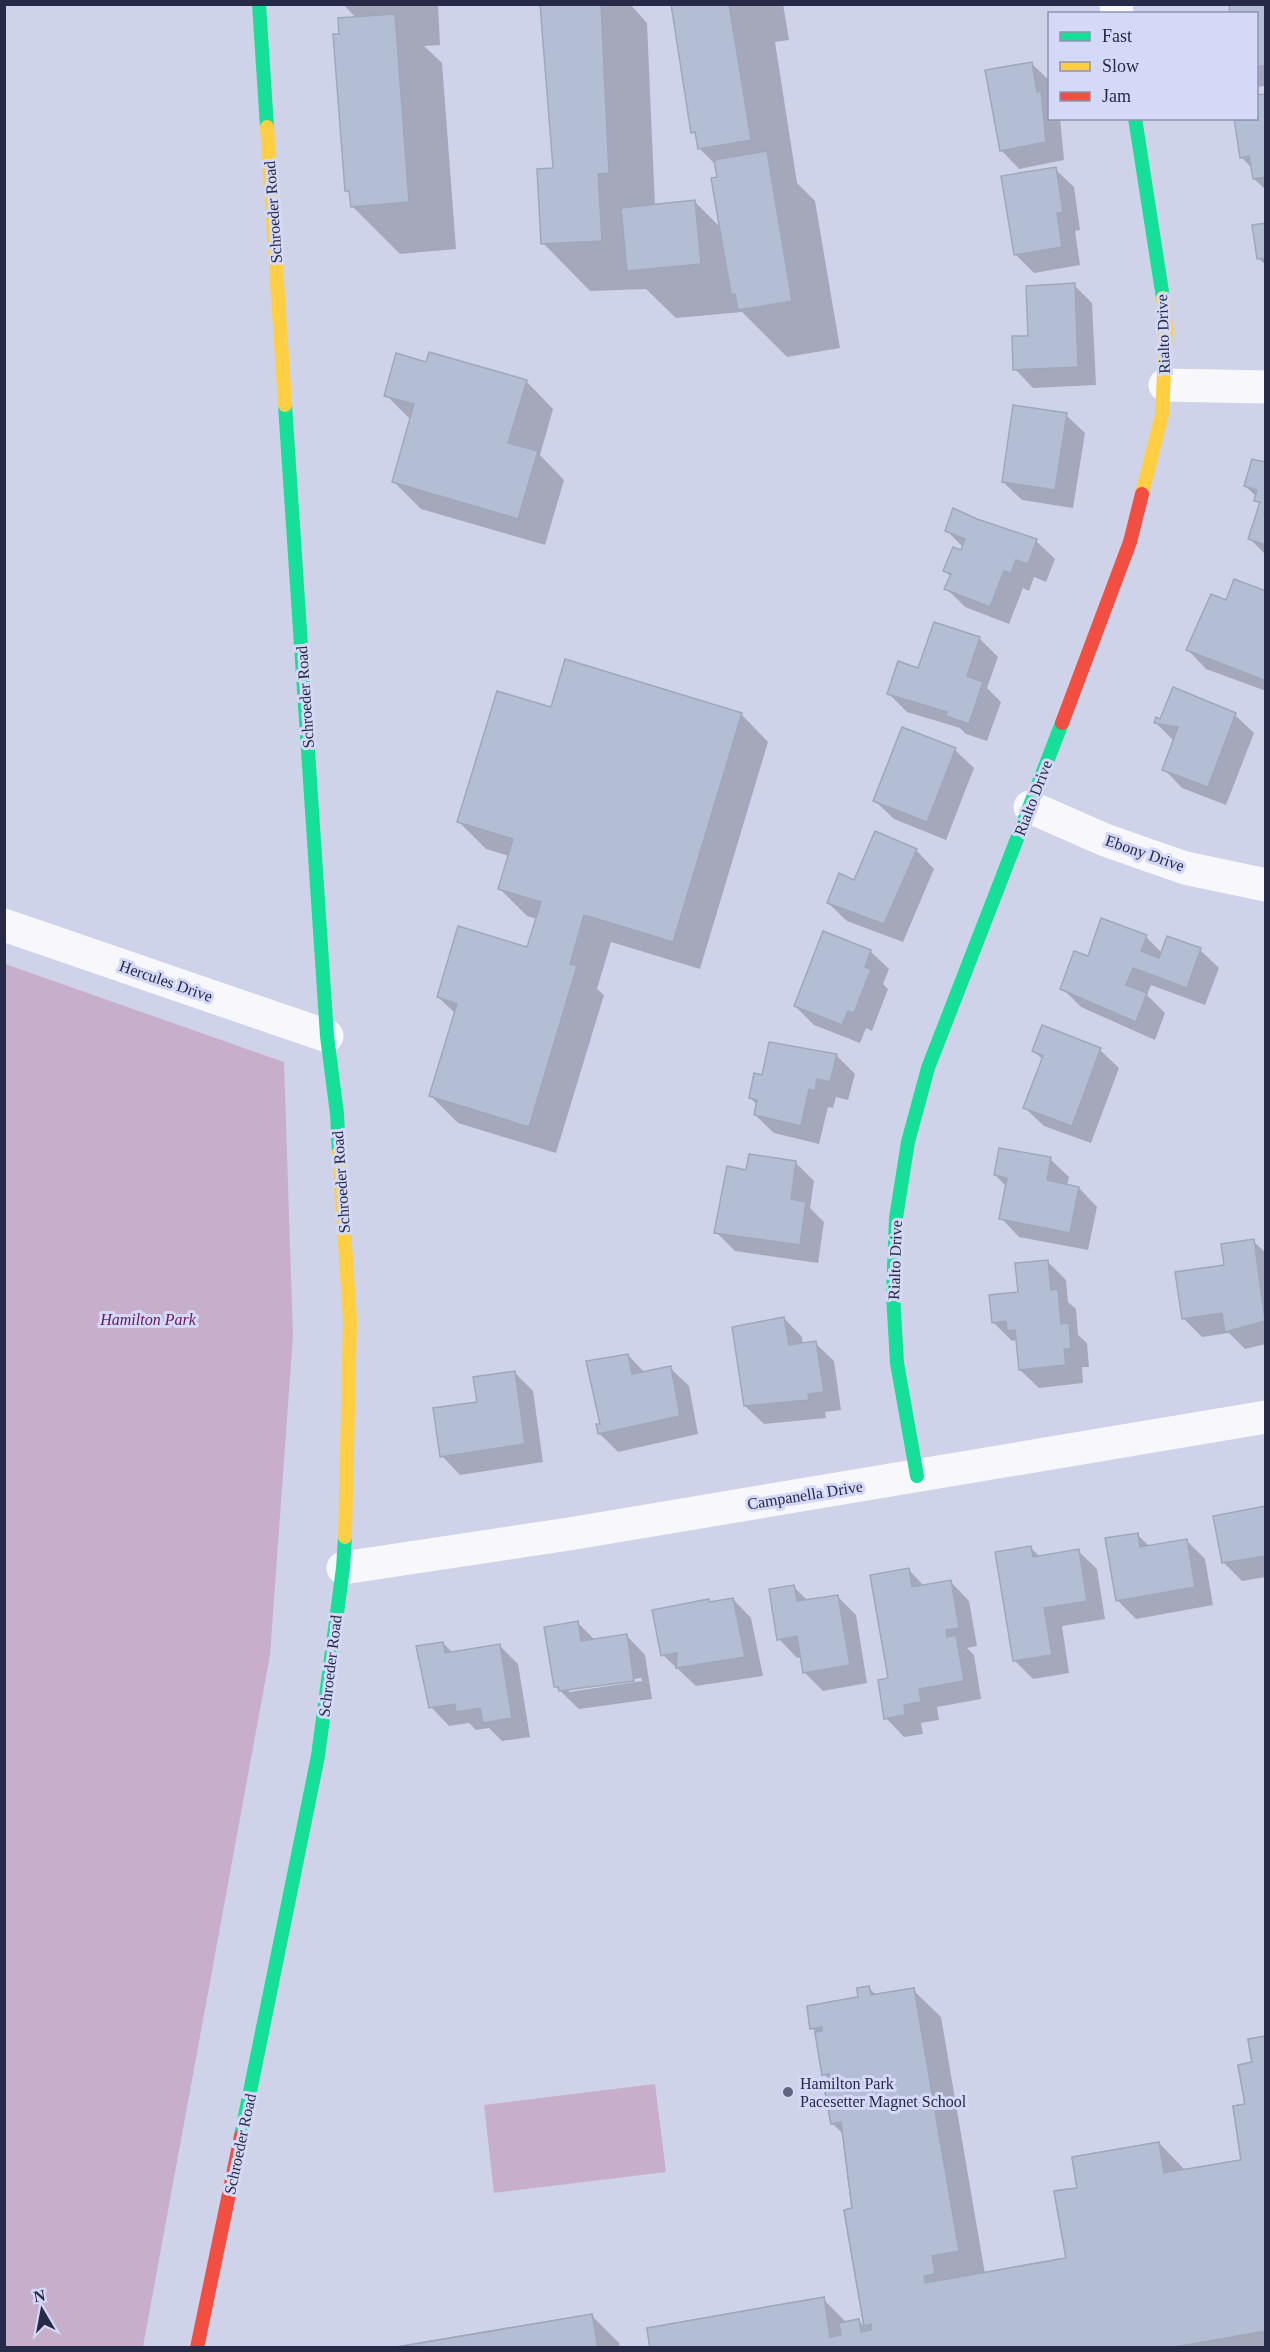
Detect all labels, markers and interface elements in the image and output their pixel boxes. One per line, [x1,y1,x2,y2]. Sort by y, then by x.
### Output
legend [1048,12,1258,120]
text: Fast [1102,26,1132,46]
text: Slow [1102,56,1139,76]
text: Jam [1102,86,1131,106]
street label: Schroeder Road [261,160,285,264]
street label: Rialto Drive [1153,294,1173,374]
street label: Schroeder Road [293,645,317,749]
street label: Rialto Drive [1011,758,1055,838]
street label: Ebony Drive [1103,832,1187,875]
street label: Hercules Drive [117,957,215,1005]
street label: Schroeder Road [329,1130,353,1234]
street label: Rialto Drive [885,1220,905,1300]
park label: Hamilton Park [99,1311,197,1328]
street label: Campanella Drive [746,1477,864,1514]
street label: Schroeder Road [315,1614,345,1718]
place label: Hamilton Park Pacesetter Magnet School [800,2075,967,2111]
marker: Hamilton Park Pacesetter Magnet School [781,2085,795,2099]
street label: Schroeder Road [221,2092,259,2196]
north arrow [12,2280,72,2340]
text: N [32,2286,47,2305]

